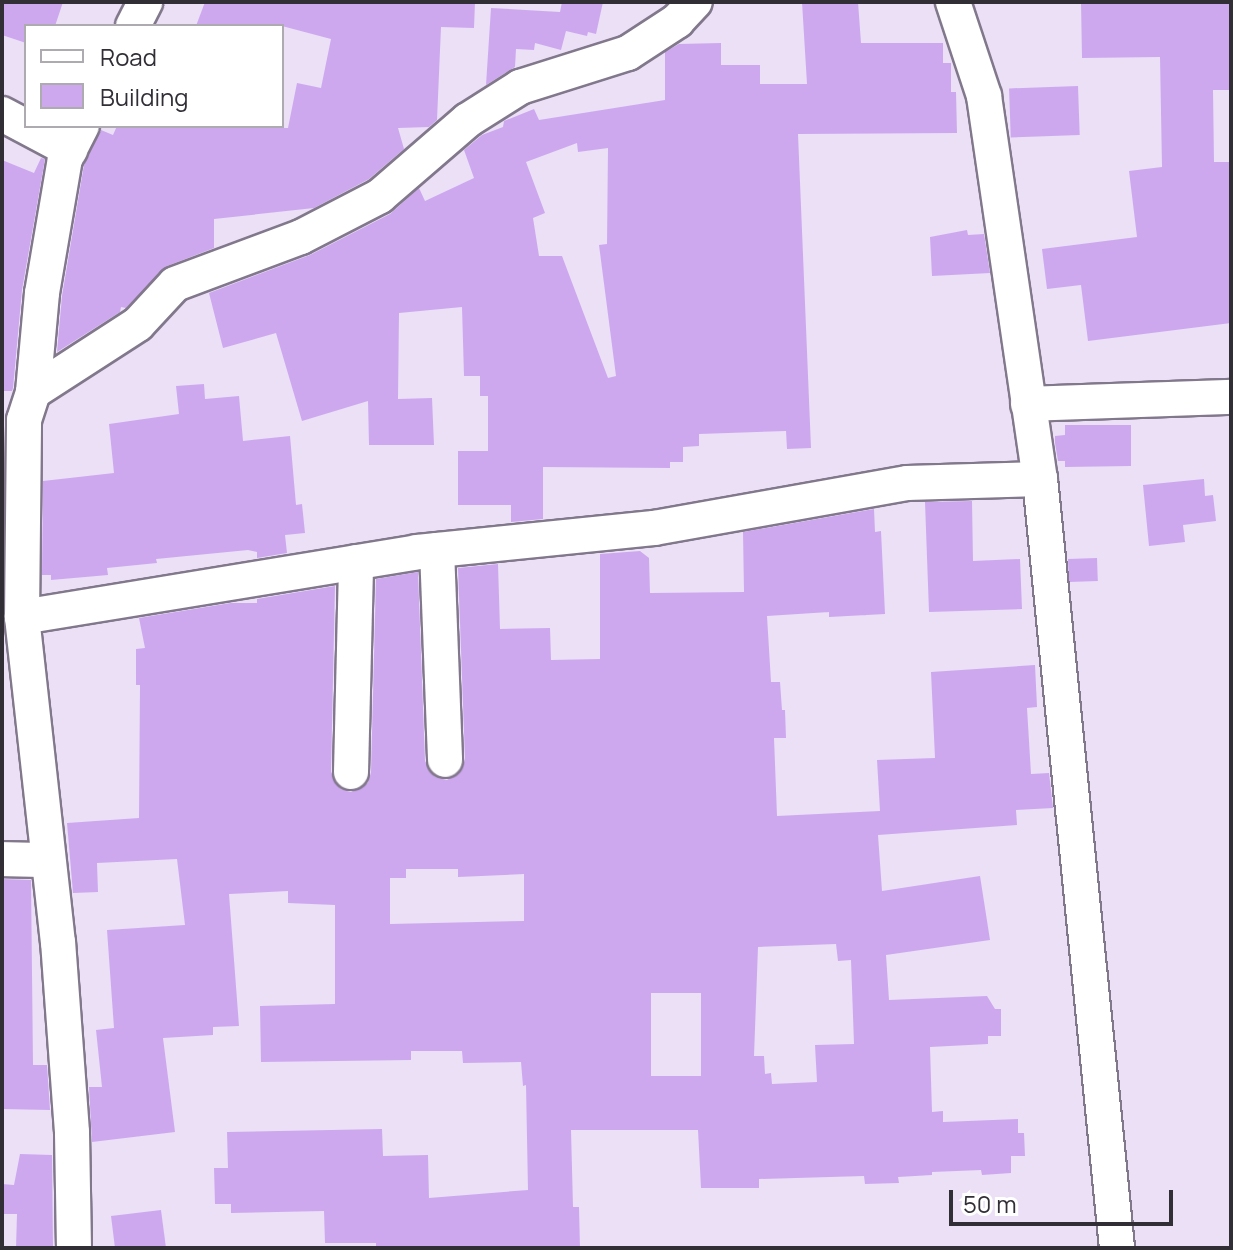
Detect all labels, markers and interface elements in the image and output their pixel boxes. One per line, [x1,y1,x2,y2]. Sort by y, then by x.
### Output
legend [24,24,284,128]
text: Road [100,40,157,73]
text: Building [100,80,188,113]
scale bar [953,1174,1177,1224]
text: 50 m [963,1187,1017,1220]

